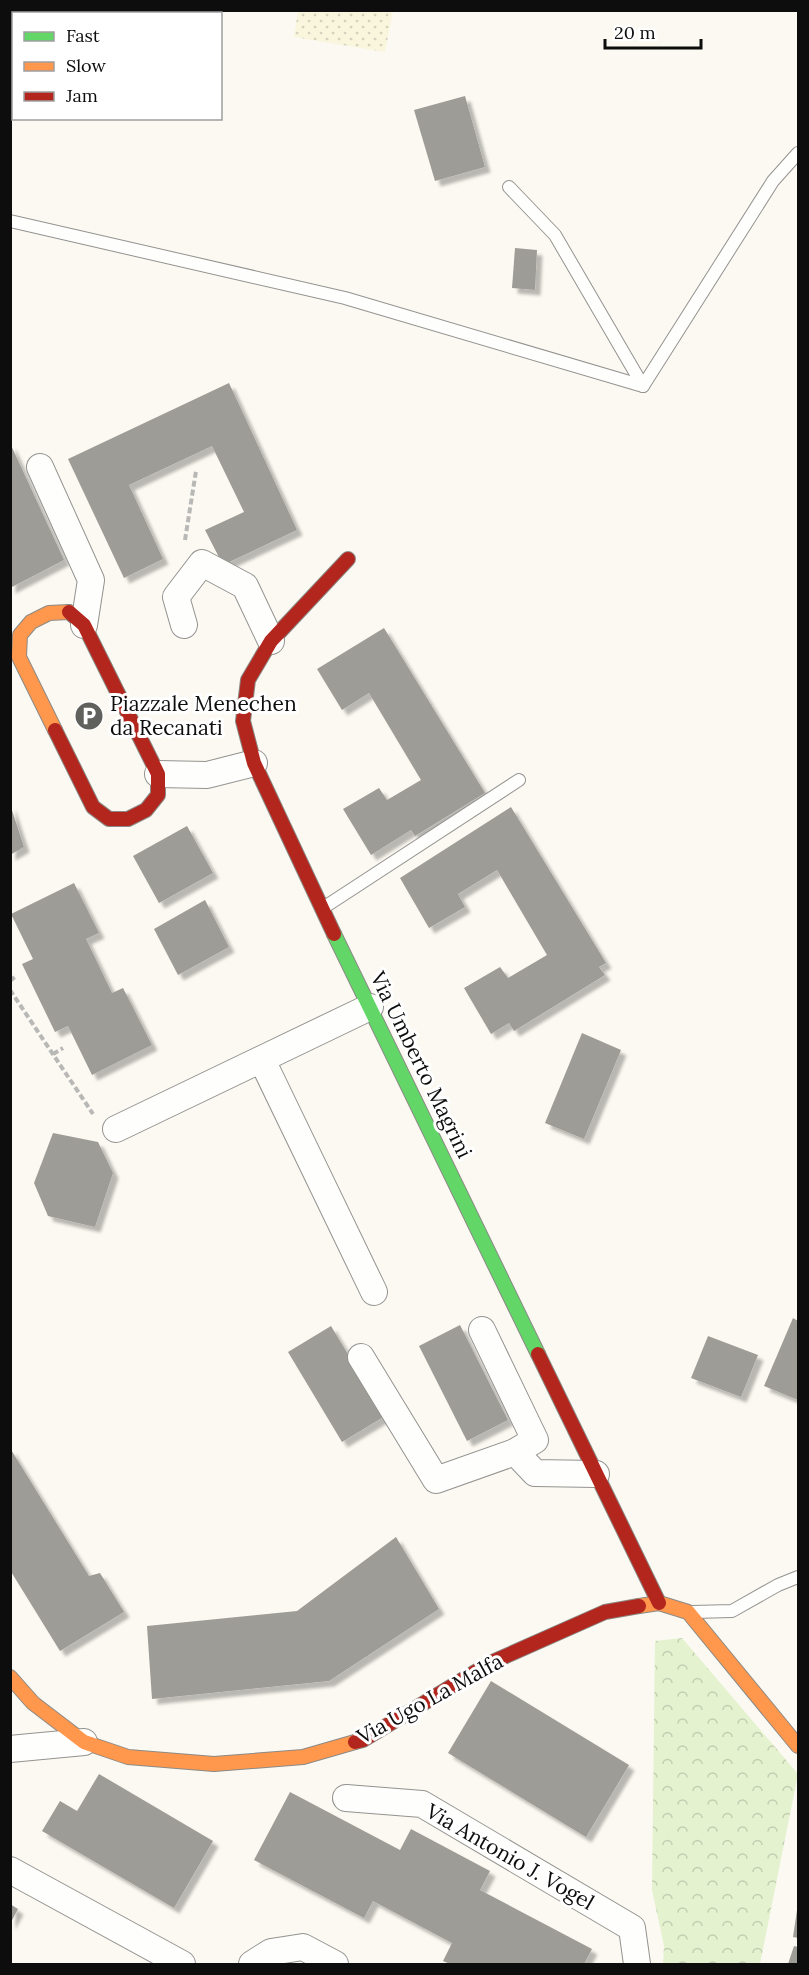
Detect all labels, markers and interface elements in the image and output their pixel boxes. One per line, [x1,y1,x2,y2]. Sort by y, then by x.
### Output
legend [12,12,222,120]
scale bar [605,12,701,50]
text: 20 m [614,21,656,44]
text: Fast [66,24,100,47]
text: Slow [66,54,106,77]
text: Jam [65,84,98,107]
place label: Piazzale Menechen da Recanati [110,690,297,741]
parking icon: Piazzale Menechen da Recanati [73,700,105,732]
street label: Via Umberto Magrini [364,966,478,1163]
street label: Via Ugo La Malfa [351,1647,508,1750]
street label: Via Antonio J. Vogel [420,1797,599,1916]

